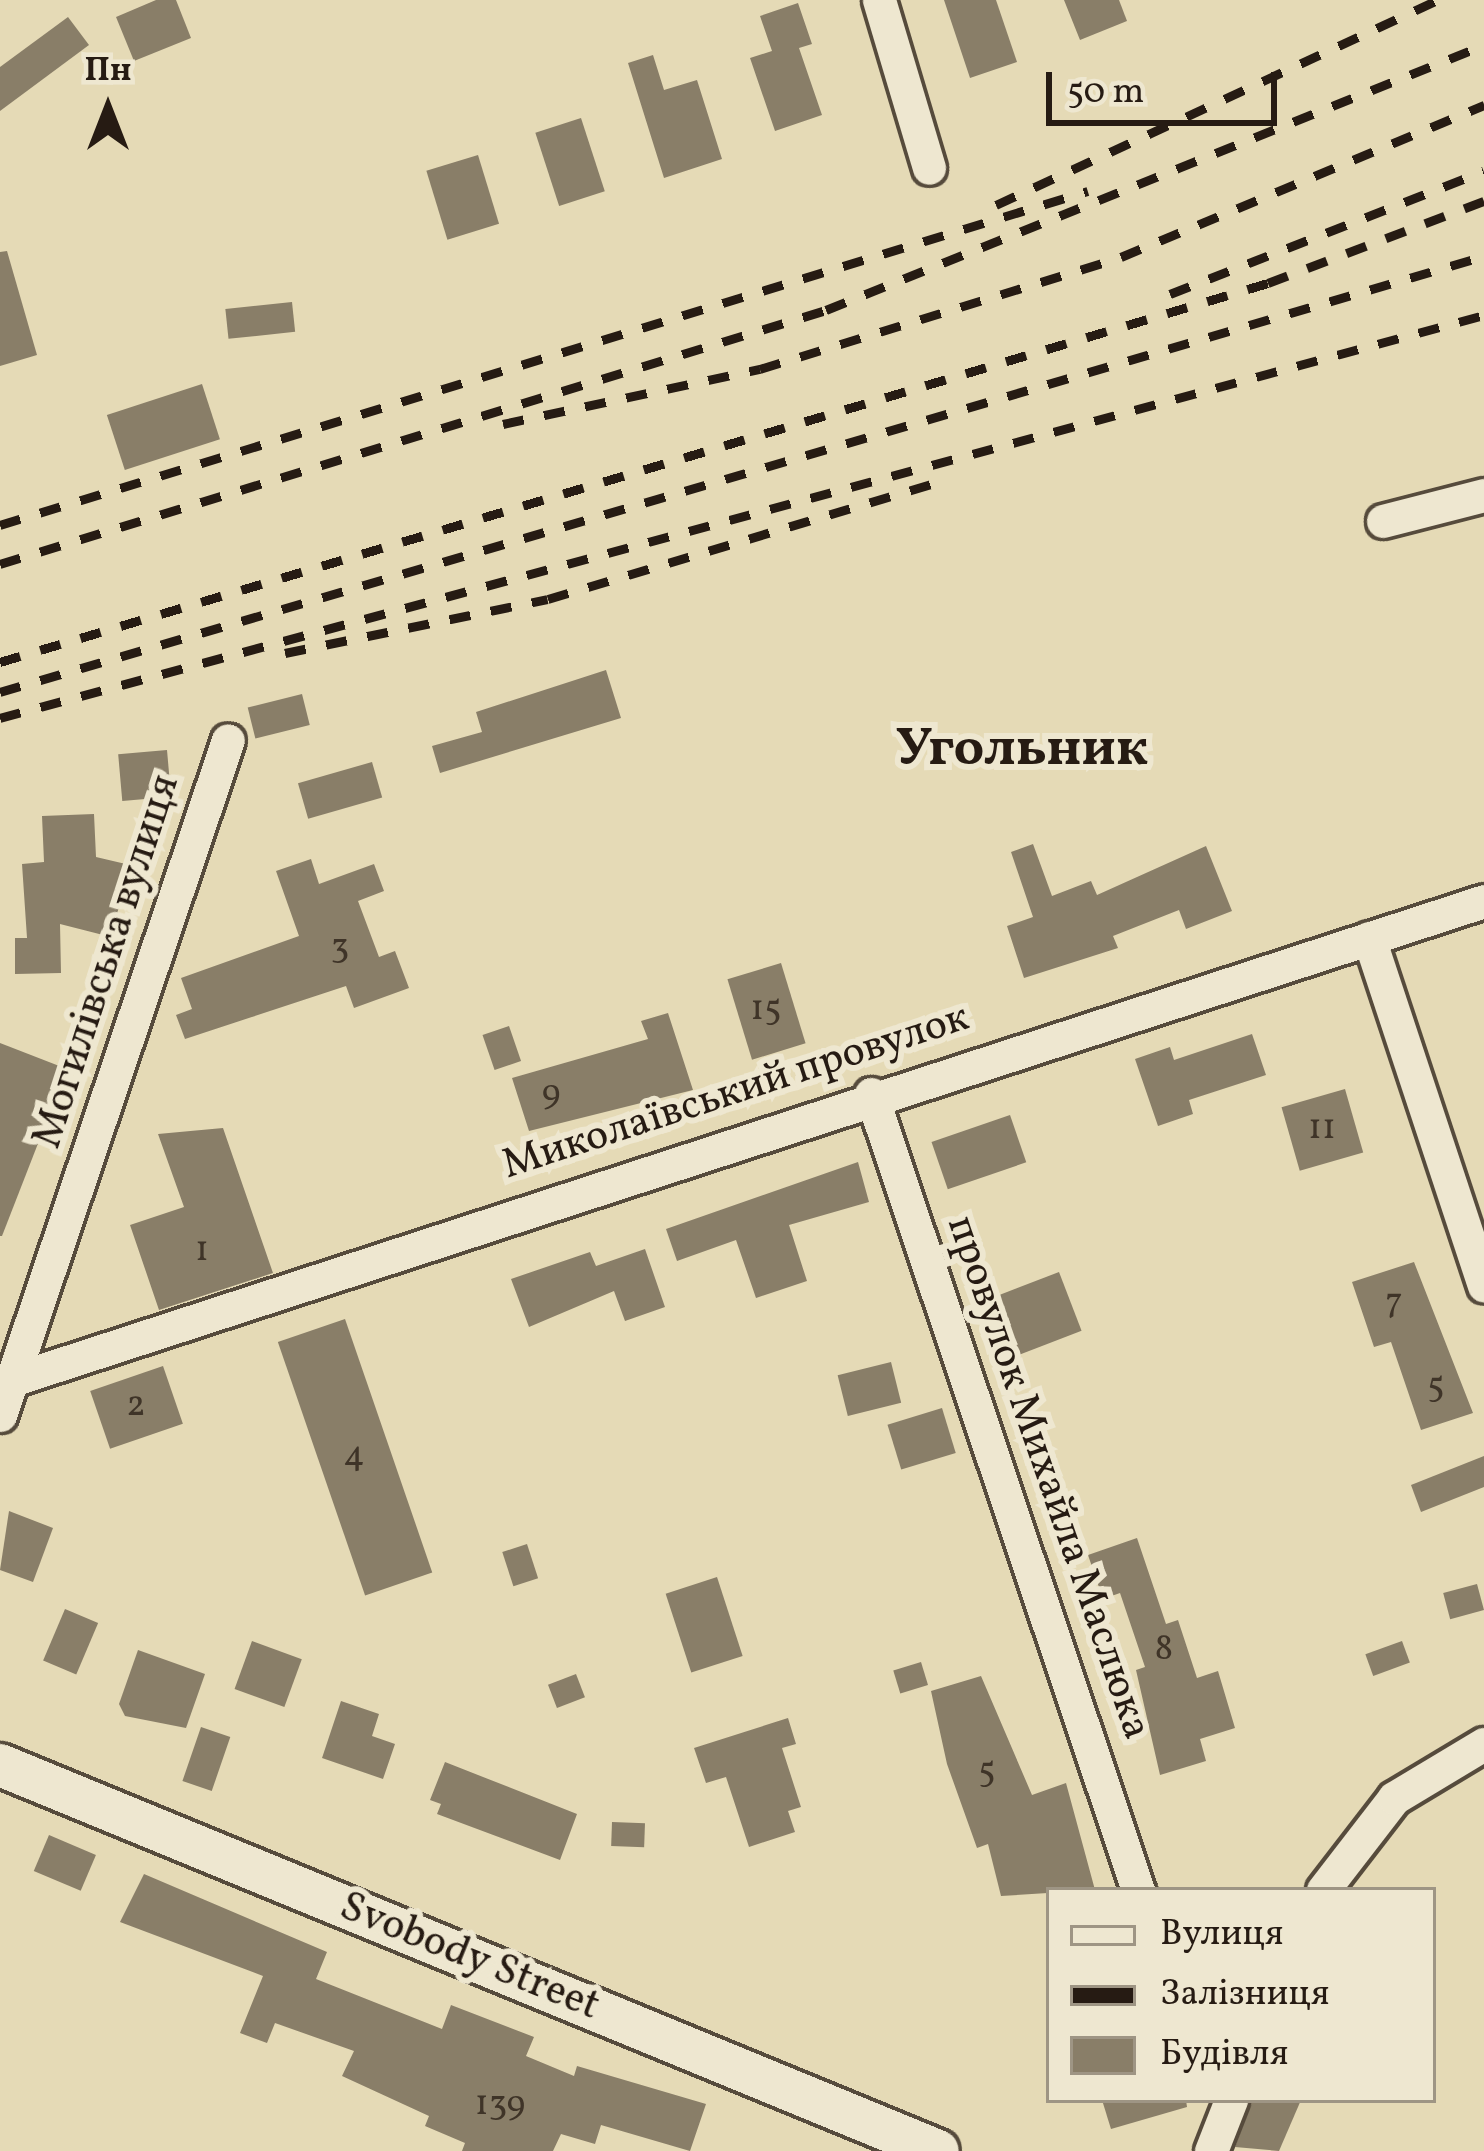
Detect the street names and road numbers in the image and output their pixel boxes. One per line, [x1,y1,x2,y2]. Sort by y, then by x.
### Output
street label: Могилівська вулиця [24,769,192,1155]
street label: Миколаївський провулок [497,994,975,1192]
street label: провулок Михайла Маслюка [934,1210,1160,1746]
street label: Svobody Street [331,1883,607,2033]

